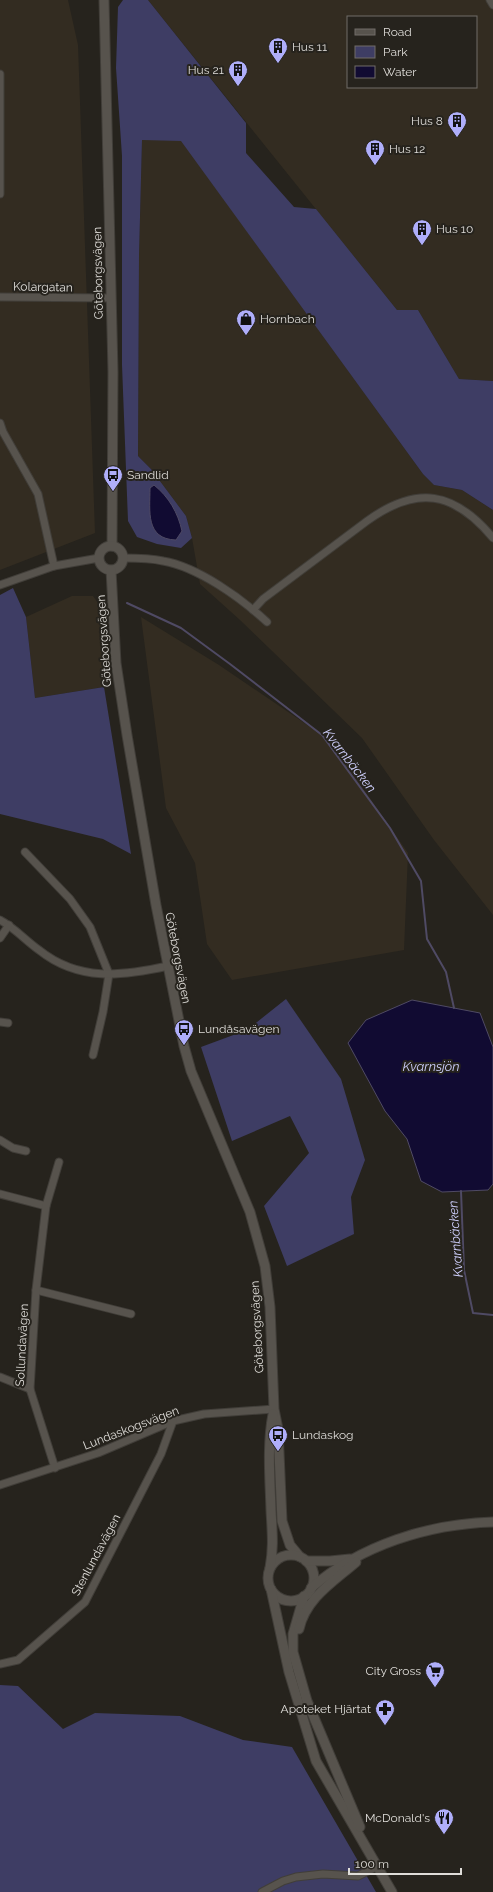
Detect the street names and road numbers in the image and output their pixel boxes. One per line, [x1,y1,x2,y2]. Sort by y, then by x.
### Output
street label: Göteborgsvägen [90,227,106,319]
street label: Kolargatan [13,279,73,295]
street label: Göteborgsvägen [94,594,114,688]
street label: Göteborgsvägen [162,911,194,1005]
street label: Göteborgsvägen [248,1280,266,1374]
street label: Sollundavägen [13,1303,31,1387]
street label: Lundaskogsvägen [81,1403,181,1453]
street label: Stenlundavägen [69,1512,123,1598]

